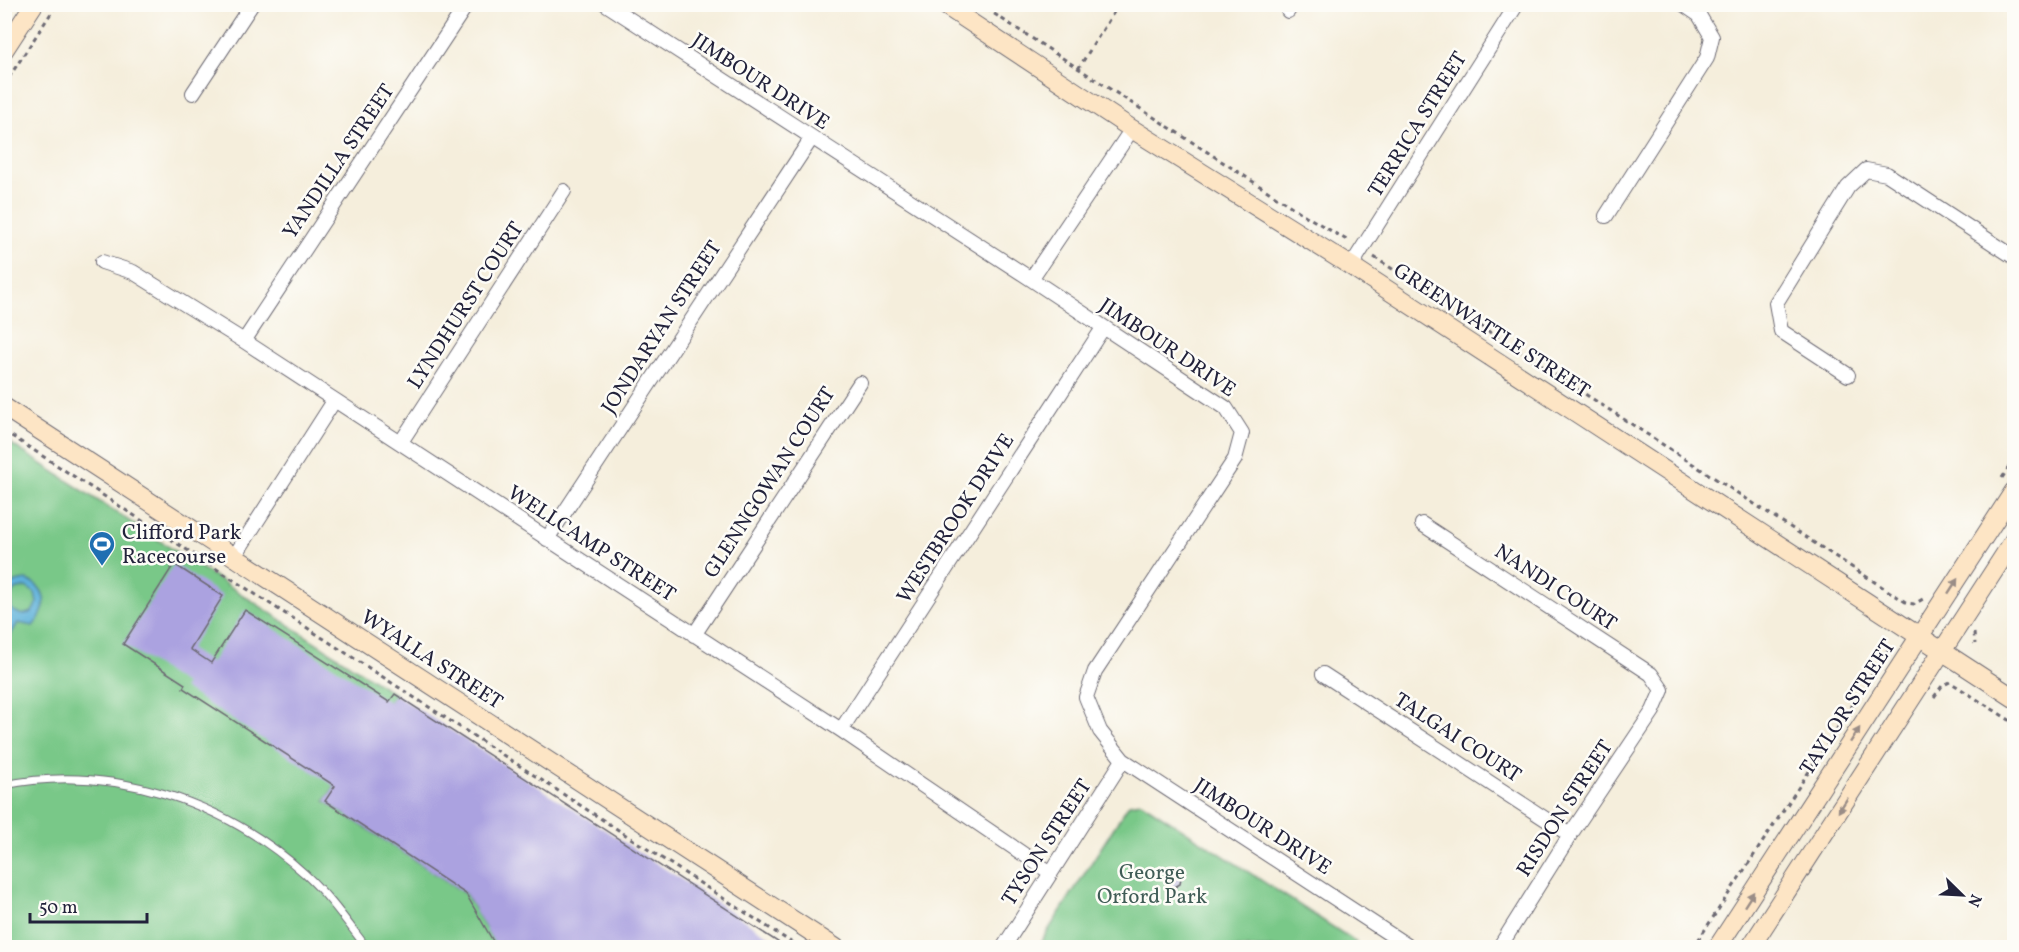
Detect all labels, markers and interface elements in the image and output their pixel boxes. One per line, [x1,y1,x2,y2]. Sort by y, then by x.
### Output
street label: JIMBOUR DRIVE [686,27,835,138]
street label: TERRICA STREET [1362,46,1475,203]
street label: YANDILLA STREET [277,79,402,245]
street label: LYNDHURST COURT [401,217,531,395]
street label: JONDARYAN STREET [595,236,729,420]
street label: GREENWATTLE STREET [1387,257,1595,406]
street label: JIMBOUR DRIVE [1093,292,1241,405]
street label: GLENNGOWAN COURT [697,381,843,584]
street label: WESTBROOK DRIVE [890,428,1022,609]
street label: WELLCAMP STREET [501,479,681,610]
place label: Clifford Park Racecourse [122,519,242,572]
sports icon: Clifford Park Racecourse [87,529,117,567]
street label: NANDI COURT [1488,538,1622,639]
one-way arrow [1947,578,1958,594]
street label: WYALLA STREET [354,603,508,717]
street label: TAYLOR STREET [1793,634,1903,781]
street label: TALGAI COURT [1388,686,1527,790]
one-way arrow [1850,727,1861,744]
street label: RISDON STREET [1510,735,1620,883]
street label: JIMBOUR DRIVE [1188,772,1337,883]
street label: TYSON STREET [995,774,1099,912]
one-way arrow [1837,796,1849,812]
park label: George Orford Park [1097,859,1208,912]
north arrow [1932,865,1992,925]
scale bar [30,886,147,924]
one-way arrow [1743,890,1754,907]
text: N [1961,891,1986,910]
text: 50 m [39,896,78,921]

